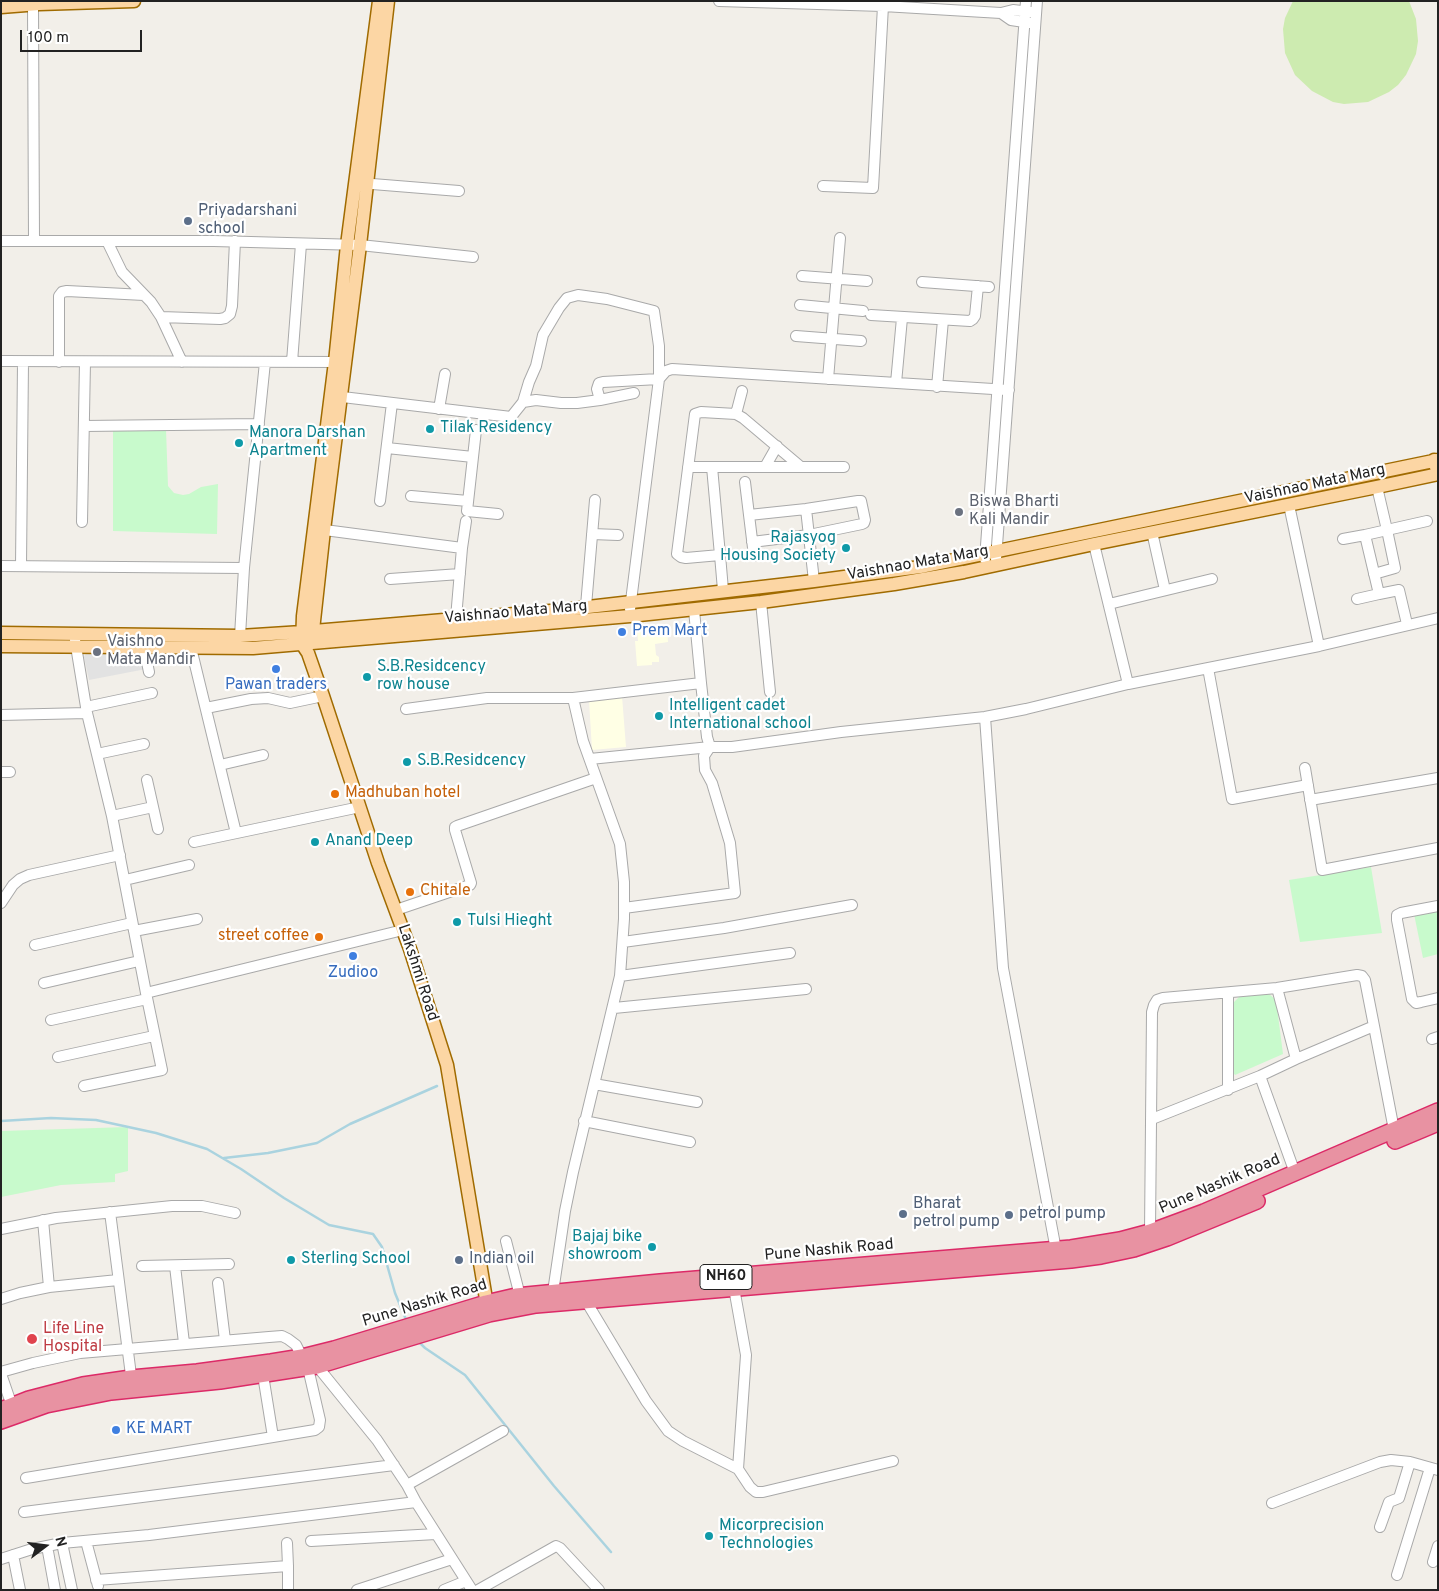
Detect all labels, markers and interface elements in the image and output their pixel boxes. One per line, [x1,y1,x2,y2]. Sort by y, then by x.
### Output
scale bar [22,20,145,52]
text: 100 m [28,29,69,48]
place label: Priyadarshani school [198,202,297,240]
marker: Priyadarshani school [182,215,194,227]
place label: Tilak Residency [440,419,552,439]
marker: Tilak Residency [424,423,436,435]
place label: Manora Darshan Apartment [249,424,366,462]
marker: Manora Darshan Apartment [233,437,245,449]
street label: Vaishnao Mata Marg [1243,461,1387,509]
place label: Biswa Bharti Kali Mandir [969,493,1059,531]
marker: Biswa Bharti Kali Mandir [953,506,965,518]
place label: Rajasyog Housing Society [720,529,836,567]
marker: Rajasyog Housing Society [840,542,852,554]
street label: Vaishnao Mata Marg [846,542,990,586]
street label: Vaishnao Mata Marg [444,597,588,629]
place label: Prem Mart [632,622,708,642]
marker: Prem Mart [616,626,628,638]
place label: Vaishno Mata Mandir [107,633,195,671]
marker: Vaishno Mata Mandir [91,646,103,658]
place label: S.B.Residcency row house [377,658,486,696]
marker: Pawan traders [270,663,282,675]
marker: S.B.Residcency row house [361,671,373,683]
place label: Pawan traders [225,676,327,696]
place label: Intelligent cadet International school [669,697,811,735]
marker: Intelligent cadet International school [653,710,665,722]
place label: S.B.Residcency [417,752,526,772]
marker: S.B.Residcency [401,756,413,768]
place label: Madhuban hotel [345,784,460,804]
marker: Madhuban hotel [329,788,341,800]
place label: Anand Deep [325,832,413,852]
marker: Anand Deep [309,836,321,848]
place label: Chitale [420,882,471,902]
marker: Chitale [404,886,416,898]
place label: Tulsi Hieght [467,912,552,932]
marker: Tulsi Hieght [451,916,463,928]
street label: Lakshmi Road [392,922,442,1024]
place label: street coffee [218,927,309,947]
marker: street coffee [313,931,325,943]
marker: Zudioo [347,950,359,962]
place label: Zudioo [328,964,378,984]
street label: Pune Nashik Road [1157,1151,1283,1219]
place label: Bharat petrol pump [913,1195,1000,1233]
place label: petrol pump [1019,1205,1106,1225]
marker: Bharat petrol pump [897,1208,909,1220]
marker: petrol pump [1003,1209,1015,1221]
place label: Bajaj bike showroom [568,1228,642,1266]
street label: Pune Nashik Road [764,1236,894,1266]
marker: Bajaj bike showroom [646,1241,658,1253]
place label: Sterling School [301,1250,410,1270]
place label: Indian oil [469,1250,534,1270]
marker: Sterling School [285,1254,297,1266]
marker: Indian oil [453,1254,465,1266]
road number: NH60 [700,1264,752,1290]
street label: Pune Nashik Road [360,1276,490,1332]
place label: Life Line Hospital [43,1320,104,1358]
marker: Life Line Hospital [25,1332,39,1346]
place label: KE MART [126,1420,193,1440]
marker: KE MART [110,1424,122,1436]
place label: Micorprecision Technologies [719,1517,824,1555]
north arrow [20,1521,70,1571]
marker: Micorprecision Technologies [703,1530,715,1542]
text: N [50,1535,69,1549]

